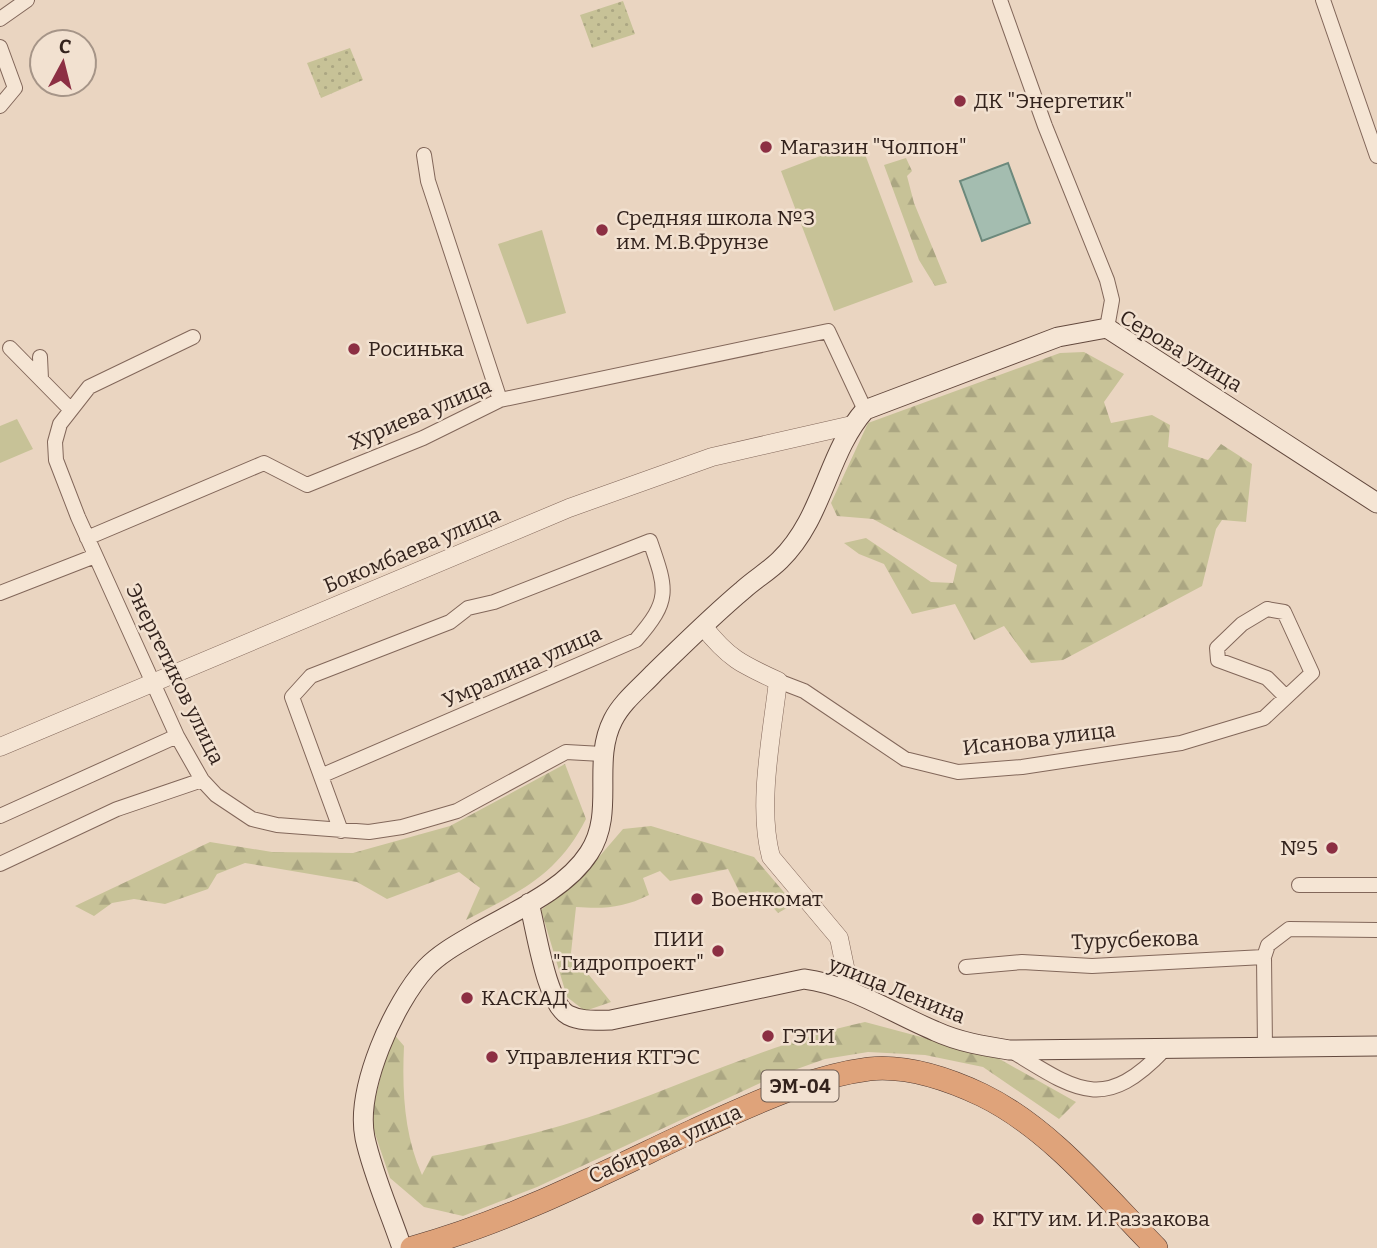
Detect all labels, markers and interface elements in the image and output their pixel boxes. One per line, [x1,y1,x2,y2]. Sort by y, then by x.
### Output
north arrow [28,28,98,98]
text: С [58,34,72,59]
place label: ДК "Энергетик" [974,88,1133,114]
marker: ДК "Энергетик" [952,93,968,109]
place label: Магазин "Чолпон" [780,134,967,160]
marker: Магазин "Чолпон" [758,139,774,155]
place label: Средняя школа №3 им. М.В.Фрунзе [616,205,815,255]
marker: Средняя школа №3 им. М.В.Фрунзе [594,222,610,238]
street label: Серова улица [1115,304,1247,398]
place label: Росинька [368,336,465,362]
marker: Росинька [346,341,362,357]
street label: Хуриева улица [345,372,496,456]
street label: Бокомбаева улица [320,501,505,599]
street label: Энергетиков улица [120,579,230,769]
street label: Умралина улица [438,620,606,714]
street label: Исанова улица [961,717,1117,761]
place label: №5 [1280,835,1318,861]
marker: №5 [1324,840,1340,856]
place label: Военкомат [711,886,823,912]
marker: Военкомат [689,891,705,907]
street label: Турусбекова [1071,925,1200,955]
place label: ПИИ "Гидропроект" [553,926,704,976]
marker: ПИИ "Гидропроект" [710,943,726,959]
street label: улица Ленина [824,950,970,1029]
place label: КАСКАД [481,985,568,1011]
marker: КАСКАД [459,990,475,1006]
place label: ГЭТИ [782,1023,835,1049]
marker: ГЭТИ [760,1028,776,1044]
place label: Управления КТГЭС [506,1044,700,1070]
marker: Управления КТГЭС [484,1049,500,1065]
road number: ЭМ-04 [762,1070,838,1102]
street label: Сабирова улица [584,1098,746,1189]
place label: КГТУ им. И.Раззакова [992,1206,1210,1232]
marker: КГТУ им. И.Раззакова [970,1211,986,1227]

